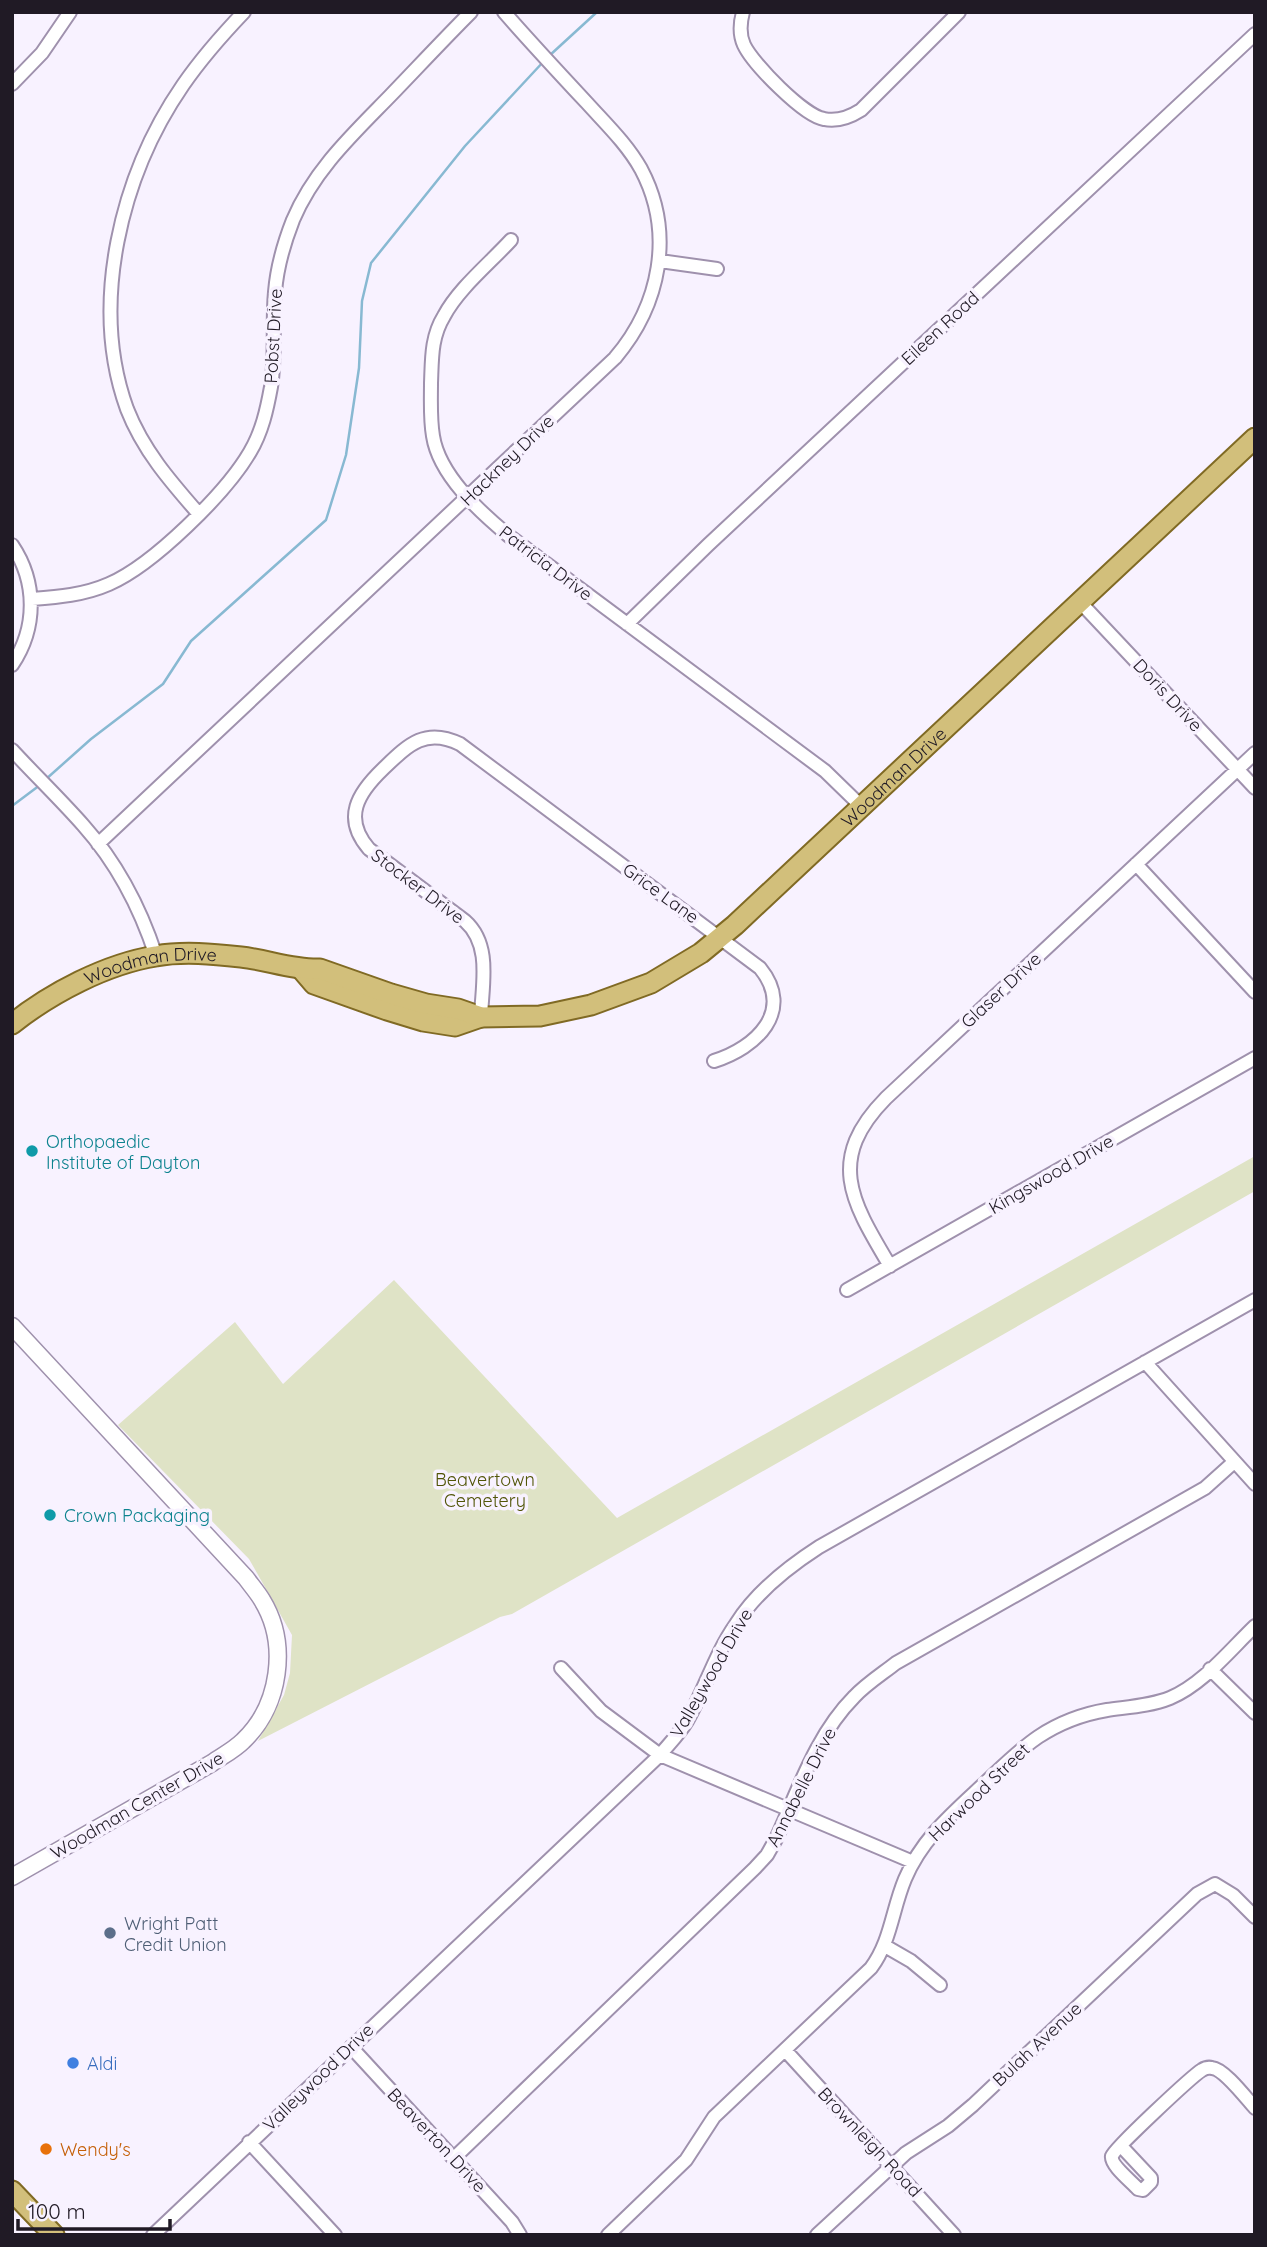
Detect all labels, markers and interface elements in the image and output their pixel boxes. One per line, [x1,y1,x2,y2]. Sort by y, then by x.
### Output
street label: Eileen Road [896,286,984,370]
street label: Pobst Drive [259,288,287,384]
street label: Hackney Drive [455,409,559,511]
street label: Patricia Drive [495,520,597,606]
street label: Doris Drive [1128,654,1208,736]
street label: Woodman Drive [836,722,951,831]
street label: Stocker Drive [367,843,469,929]
street label: Grice Lane [618,858,704,928]
street label: Woodman Drive [80,942,218,989]
street label: Glaser Drive [956,947,1046,1033]
street label: Kingswood Drive [984,1129,1118,1219]
place label: Orthopaedic Institute of Dayton [46,1130,200,1174]
marker: Orthopaedic Institute of Dayton [24,1143,40,1159]
park label: Beavertown Cemetery [435,1468,535,1512]
place label: Crown Packaging [64,1504,210,1527]
marker: Crown Packaging [42,1507,58,1523]
street label: Valleywood Drive [665,1604,757,1742]
street label: Annabelle Drive [761,1723,841,1851]
street label: Harwood Street [924,1738,1034,1846]
street label: Woodman Center Drive [46,1746,228,1864]
place label: Wright Patt Credit Union [124,1912,227,1956]
marker: Wright Patt Credit Union [102,1925,118,1941]
street label: Bulah Avenue [988,1997,1086,2091]
street label: Valleywood Drive [258,2018,378,2136]
place label: Aldi [87,2052,117,2075]
marker: Aldi [65,2055,81,2071]
street label: Brownleigh Road [813,2082,927,2202]
street label: Beaverton Drive [383,2083,491,2197]
place label: Wendy's [60,2138,131,2161]
marker: Wendy's [38,2141,54,2157]
scale bar [18,2188,170,2232]
text: 100 m [28,2198,86,2224]

